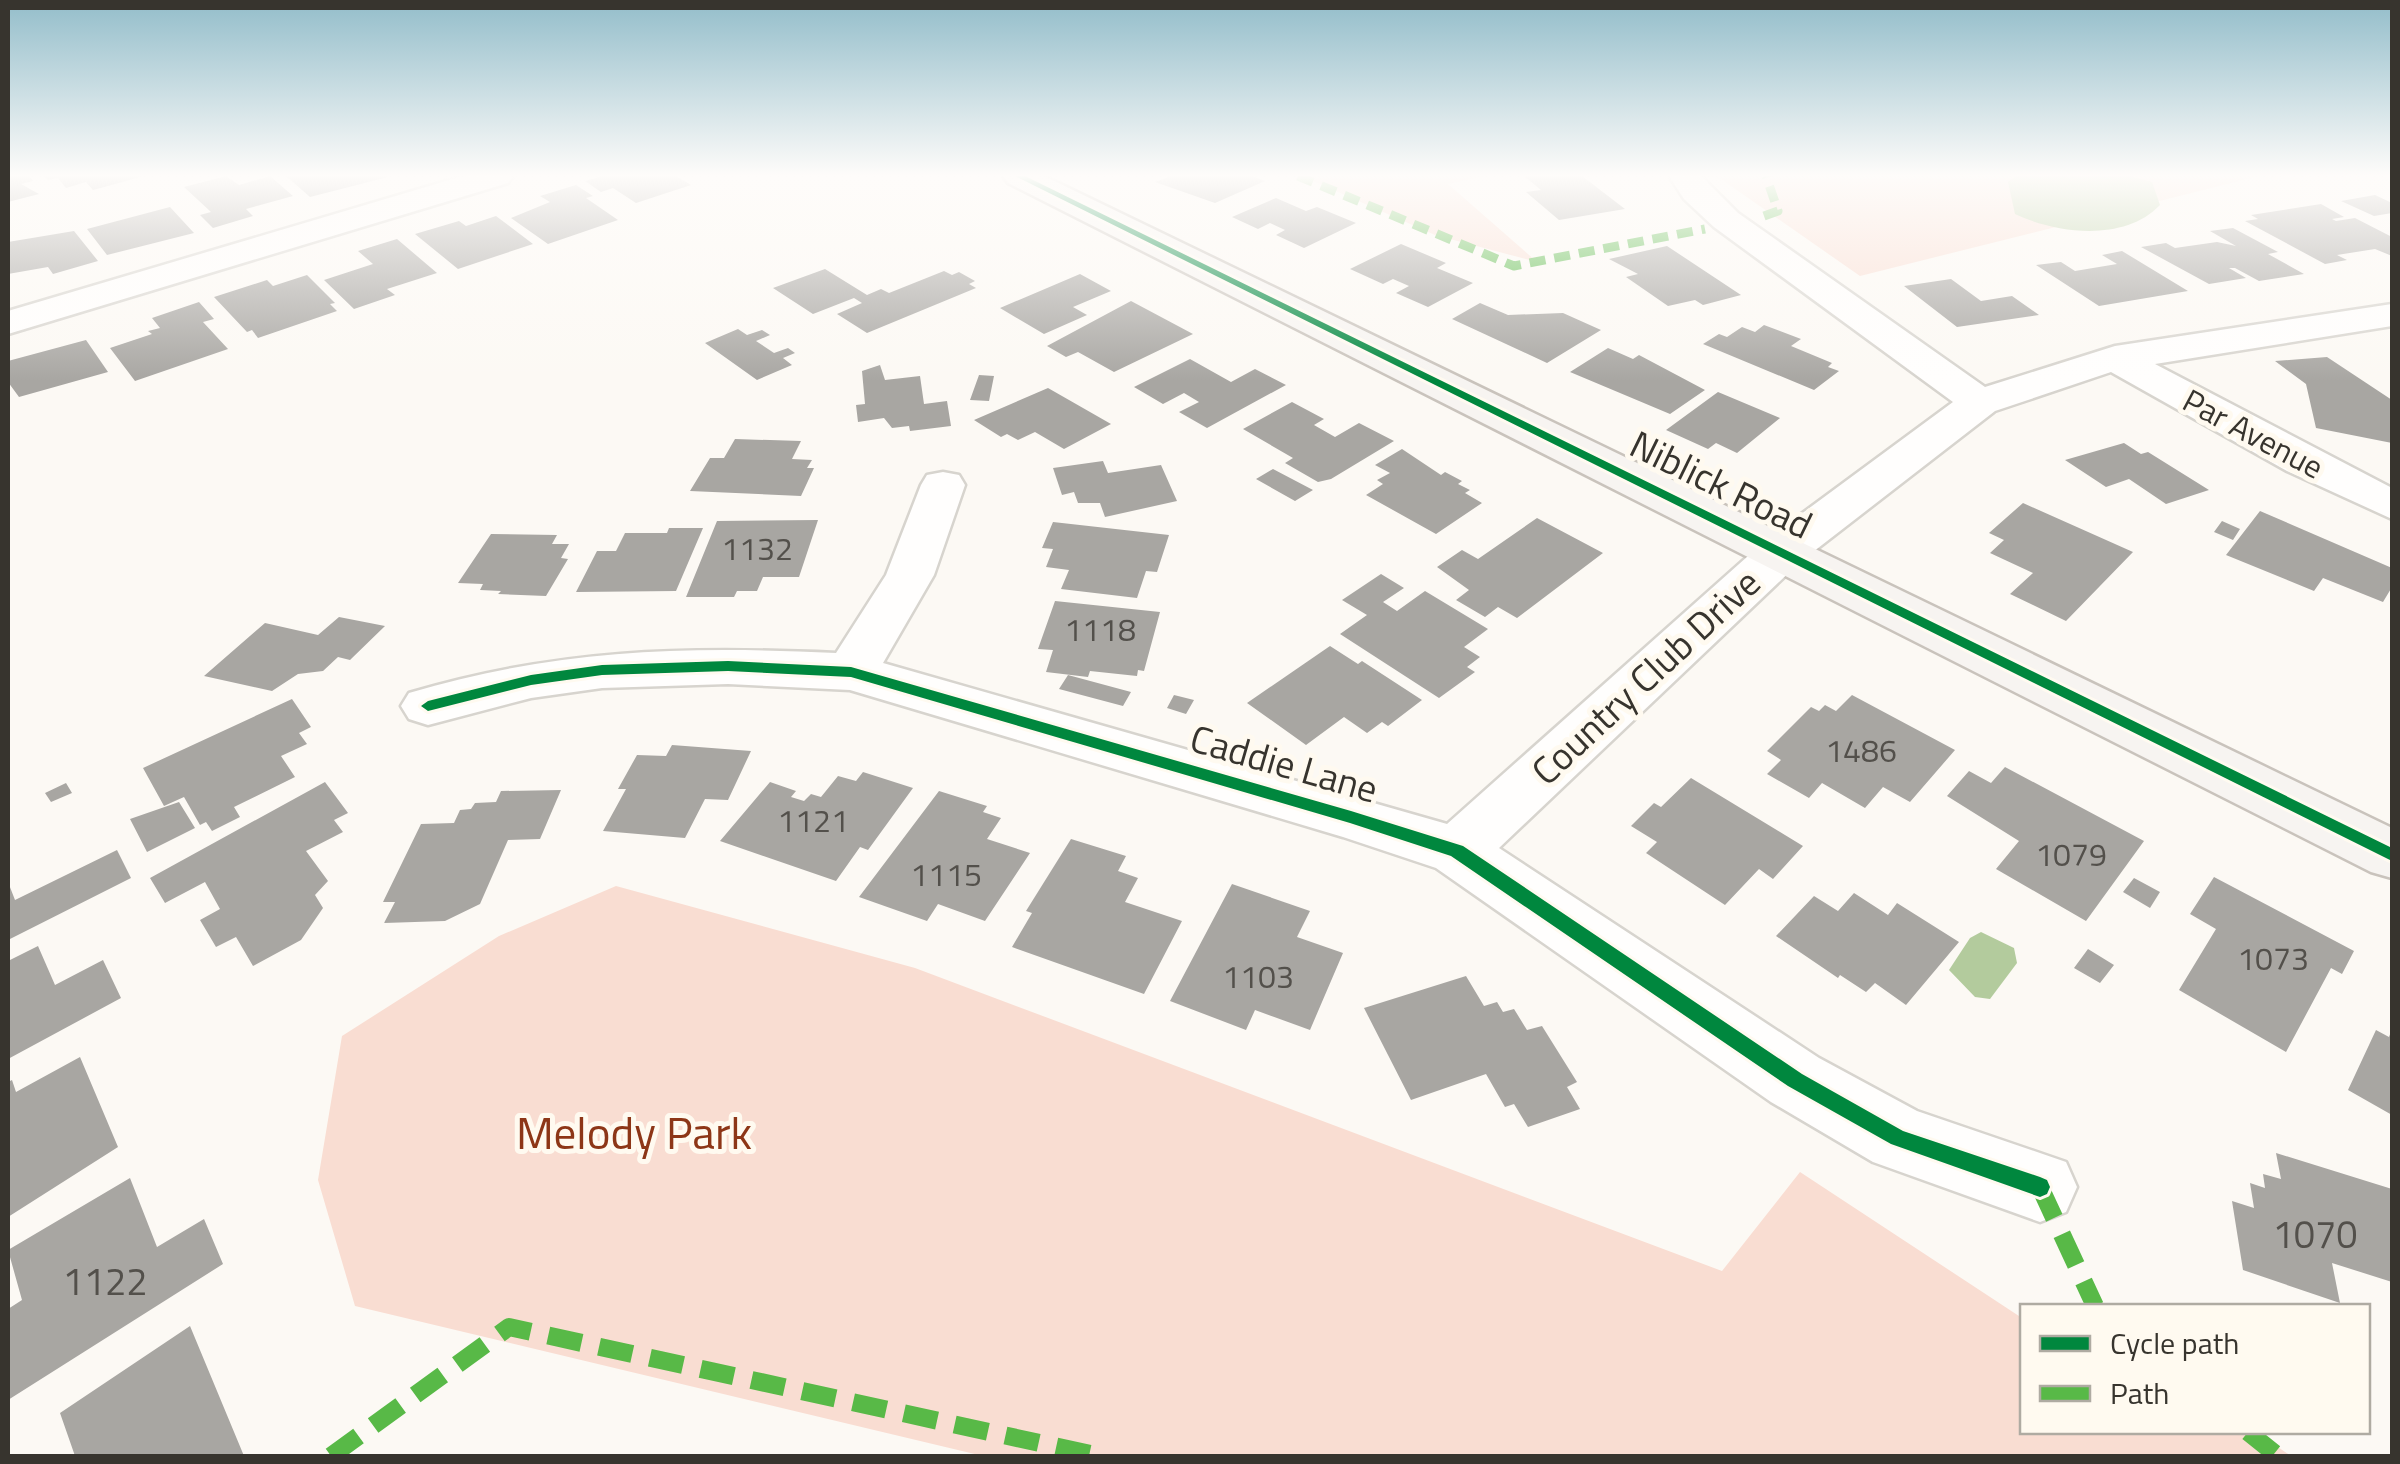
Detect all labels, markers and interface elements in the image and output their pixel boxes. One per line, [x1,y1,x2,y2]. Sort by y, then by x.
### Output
street label: Par Avenue [2175,376,2332,490]
street label: Niblick Road [1620,415,1822,553]
house number: 1132 [721,524,793,572]
street label: Country Club Drive [1518,554,1773,798]
house number: 1118 [1064,605,1136,653]
street label: Caddie Lane [1184,709,1385,817]
house number: 1486 [1825,726,1897,774]
house number: 1121 [777,796,849,844]
house number: 1079 [2035,830,2107,878]
house number: 1115 [910,850,982,898]
house number: 1073 [2237,934,2309,982]
house number: 1103 [1222,952,1294,1000]
park label: Melody Park [516,1098,752,1166]
house number: 1070 [2272,1205,2358,1263]
house number: 1122 [62,1252,148,1310]
legend [2020,1304,2370,1434]
text: Cycle path [2110,1320,2239,1366]
text: Path [2110,1370,2169,1416]

